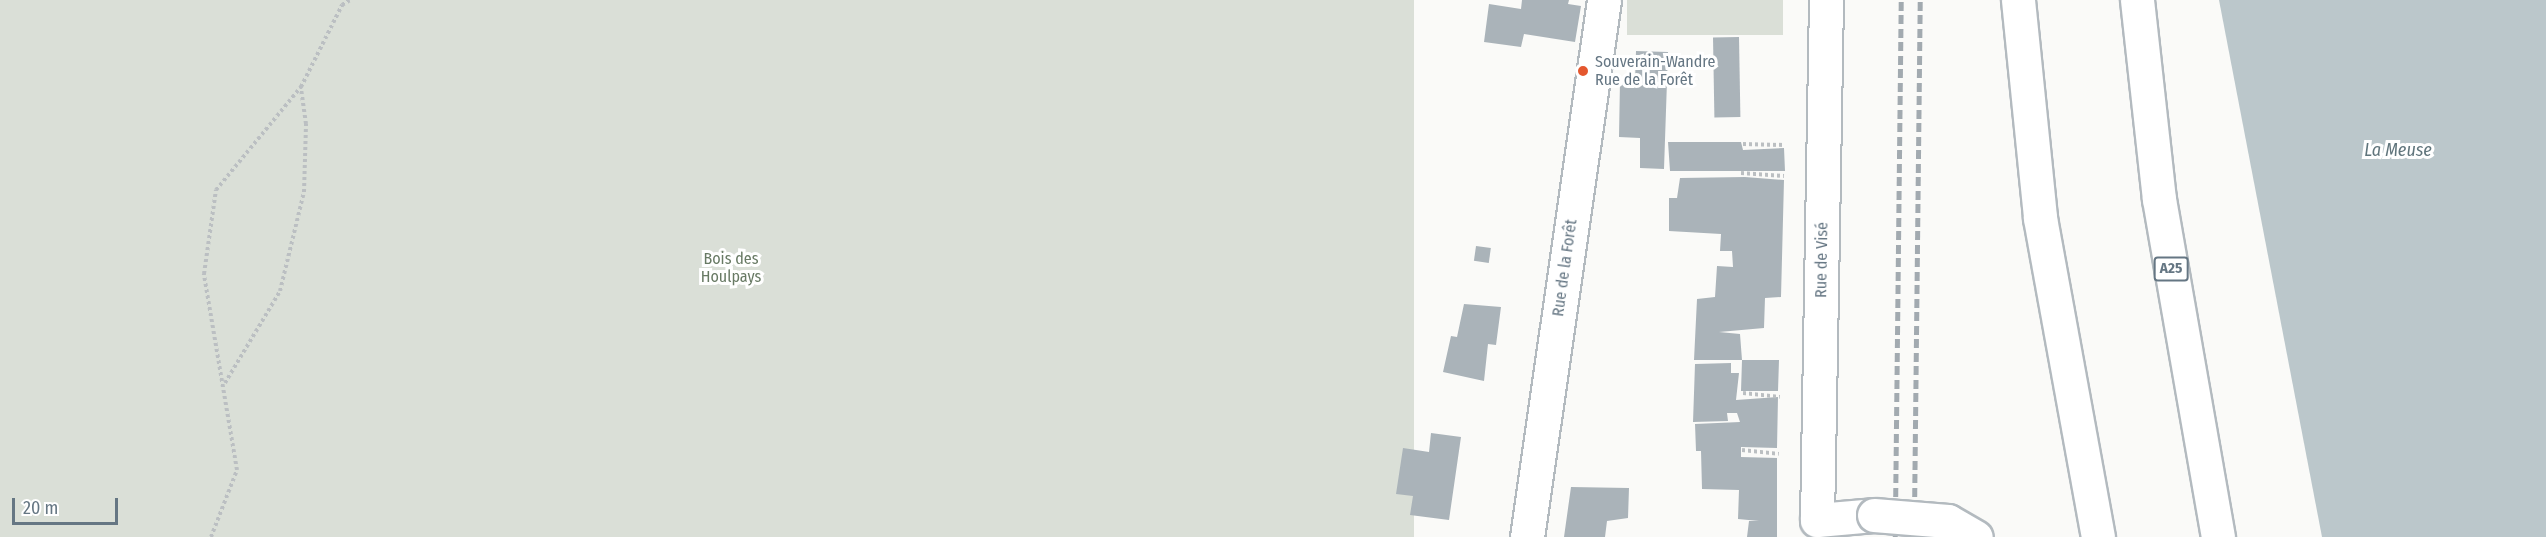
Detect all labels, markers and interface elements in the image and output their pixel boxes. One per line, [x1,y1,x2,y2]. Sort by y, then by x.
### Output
place label: Souverain-Wandre Rue de la Forêt [1595,52,1715,90]
marker: Souverain-Wandre Rue de la Forêt [1576,64,1590,78]
water label: La Meuse [2364,139,2432,161]
street label: Rue de la Forêt [1549,218,1581,318]
street label: Rue de Visé [1812,222,1832,298]
park label: Bois des Houlpays [701,249,761,287]
road number: A25 [2153,257,2189,281]
scale bar [15,486,122,524]
text: 20 m [23,497,58,519]

